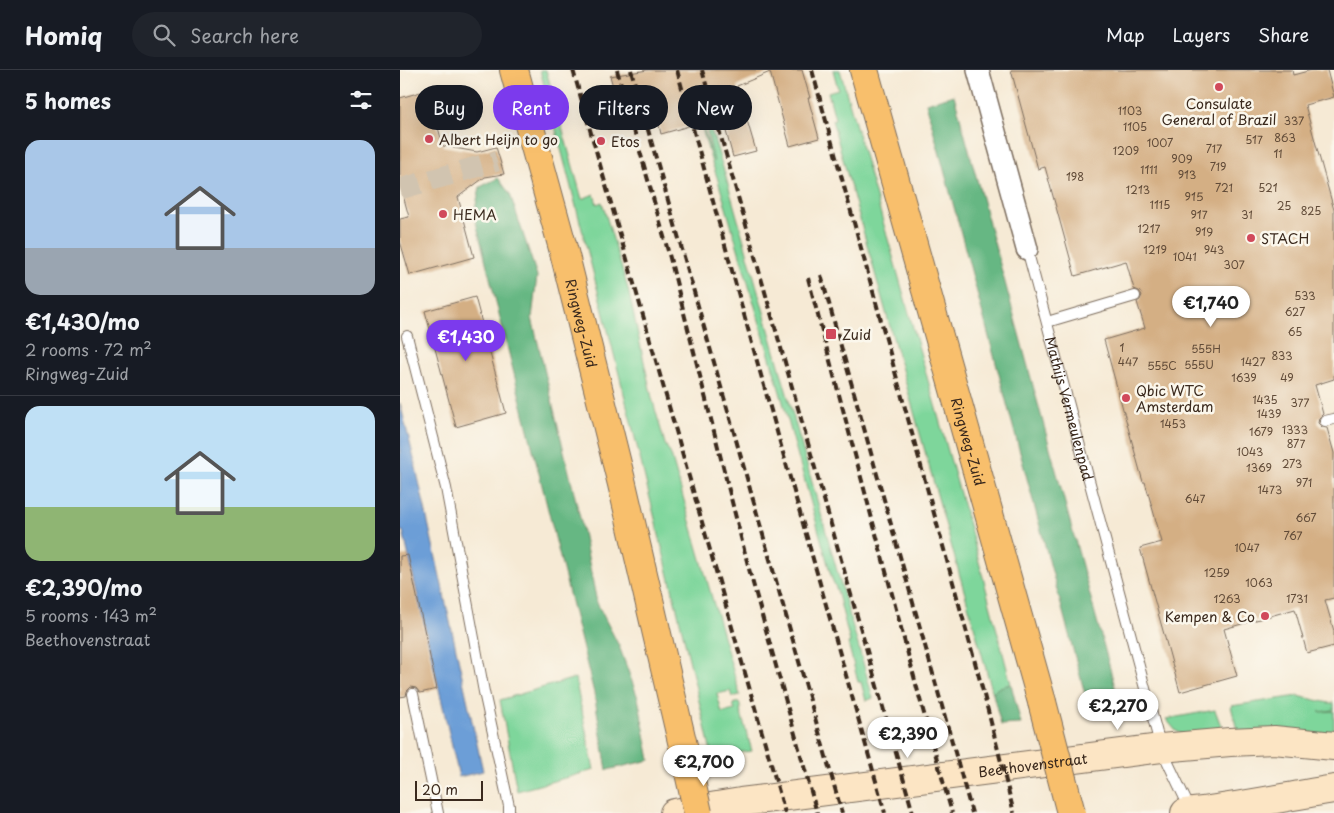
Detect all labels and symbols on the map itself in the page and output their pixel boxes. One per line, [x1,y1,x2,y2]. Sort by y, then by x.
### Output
marker: Consulate General of Brazil [1213,81,1225,93]
place label: Consulate General of Brazil [1161,93,1277,130]
house number: 1103 [1118,102,1142,119]
house number: 337 [1284,112,1304,129]
house number: 1105 [1123,118,1147,135]
place label: Albert Heijn to go [439,129,558,150]
house number: 863 [1274,129,1296,146]
place label: Etos [611,131,639,152]
house number: 517 [1245,131,1263,148]
marker: Albert Heijn to go [423,133,435,145]
house number: 1007 [1147,134,1173,151]
marker: Etos [595,135,607,147]
house number: 717 [1206,140,1222,157]
house number: 1209 [1113,142,1139,159]
house number: 11 [1273,145,1283,162]
house number: 909 [1171,150,1193,167]
house number: 719 [1210,158,1226,175]
house number: 1111 [1140,161,1158,178]
house number: 913 [1178,166,1196,183]
house number: 198 [1066,168,1084,185]
house number: 721 [1215,179,1233,196]
house number: 521 [1258,179,1278,196]
house number: 1213 [1126,181,1150,198]
house number: 915 [1185,188,1203,205]
house number: 1115 [1150,196,1170,213]
house number: 25 [1277,197,1291,214]
house number: 825 [1301,202,1321,219]
place label: HEMA [453,204,497,225]
house number: 917 [1190,206,1208,223]
house number: 31 [1241,206,1253,223]
marker: HEMA [437,208,449,220]
house number: 1217 [1138,220,1161,237]
house number: 919 [1195,223,1213,240]
place label: STACH [1261,228,1309,249]
marker: STACH [1245,232,1257,244]
house number: 1219 [1143,241,1167,258]
house number: 943 [1204,241,1224,258]
house number: 1041 [1173,248,1197,265]
house number: 307 [1223,256,1245,273]
street label: Ringweg-Zuid [561,276,603,370]
pin: €1,740 [1170,286,1252,328]
house number: 533 [1294,287,1316,304]
house number: 627 [1285,303,1305,320]
pin: €1,430 [425,320,507,362]
house number: 65 [1288,323,1302,340]
place label: Zuid [842,324,871,345]
marker: Zuid [824,327,838,341]
street label: Mathijs Vermeulenpad [1040,334,1099,483]
house number: 1 [1120,339,1125,356]
house number: 555H [1191,340,1221,357]
house number: 833 [1271,347,1293,364]
house number: 447 [1118,353,1138,370]
house number: 1427 [1241,353,1265,370]
house number: 555U [1184,356,1214,373]
house number: 555C [1147,357,1177,374]
house number: 1639 [1231,369,1257,386]
house number: 49 [1280,369,1294,386]
place label: Qbic WTC Amsterdam [1136,380,1213,417]
house number: 1435 [1252,391,1278,408]
marker: Qbic WTC Amsterdam [1120,392,1132,404]
house number: 377 [1290,394,1310,411]
street label: Ringweg-Zuid [946,395,991,488]
house number: 1439 [1257,405,1281,422]
house number: 1453 [1160,415,1186,432]
house number: 1333 [1282,421,1308,438]
house number: 1679 [1249,423,1273,440]
house number: 877 [1287,435,1305,452]
house number: 1043 [1237,443,1263,460]
house number: 273 [1282,455,1302,472]
house number: 1369 [1246,459,1272,476]
house number: 971 [1296,474,1312,491]
house number: 1473 [1258,481,1282,498]
house number: 647 [1185,490,1205,507]
house number: 667 [1296,509,1316,526]
house number: 767 [1284,527,1302,544]
house number: 1047 [1234,539,1260,556]
house number: 1259 [1204,564,1230,581]
house number: 1063 [1245,574,1273,591]
house number: 1263 [1214,590,1240,607]
house number: 1731 [1286,590,1308,607]
place label: Kempen & Co [1165,606,1255,627]
marker: Kempen & Co [1259,610,1271,622]
pin: €2,270 [1077,688,1159,731]
pin: €2,390 [867,716,949,759]
pin: €2,700 [663,744,745,787]
street label: Beethovenstraat [977,747,1089,782]
scale bar [415,778,482,801]

